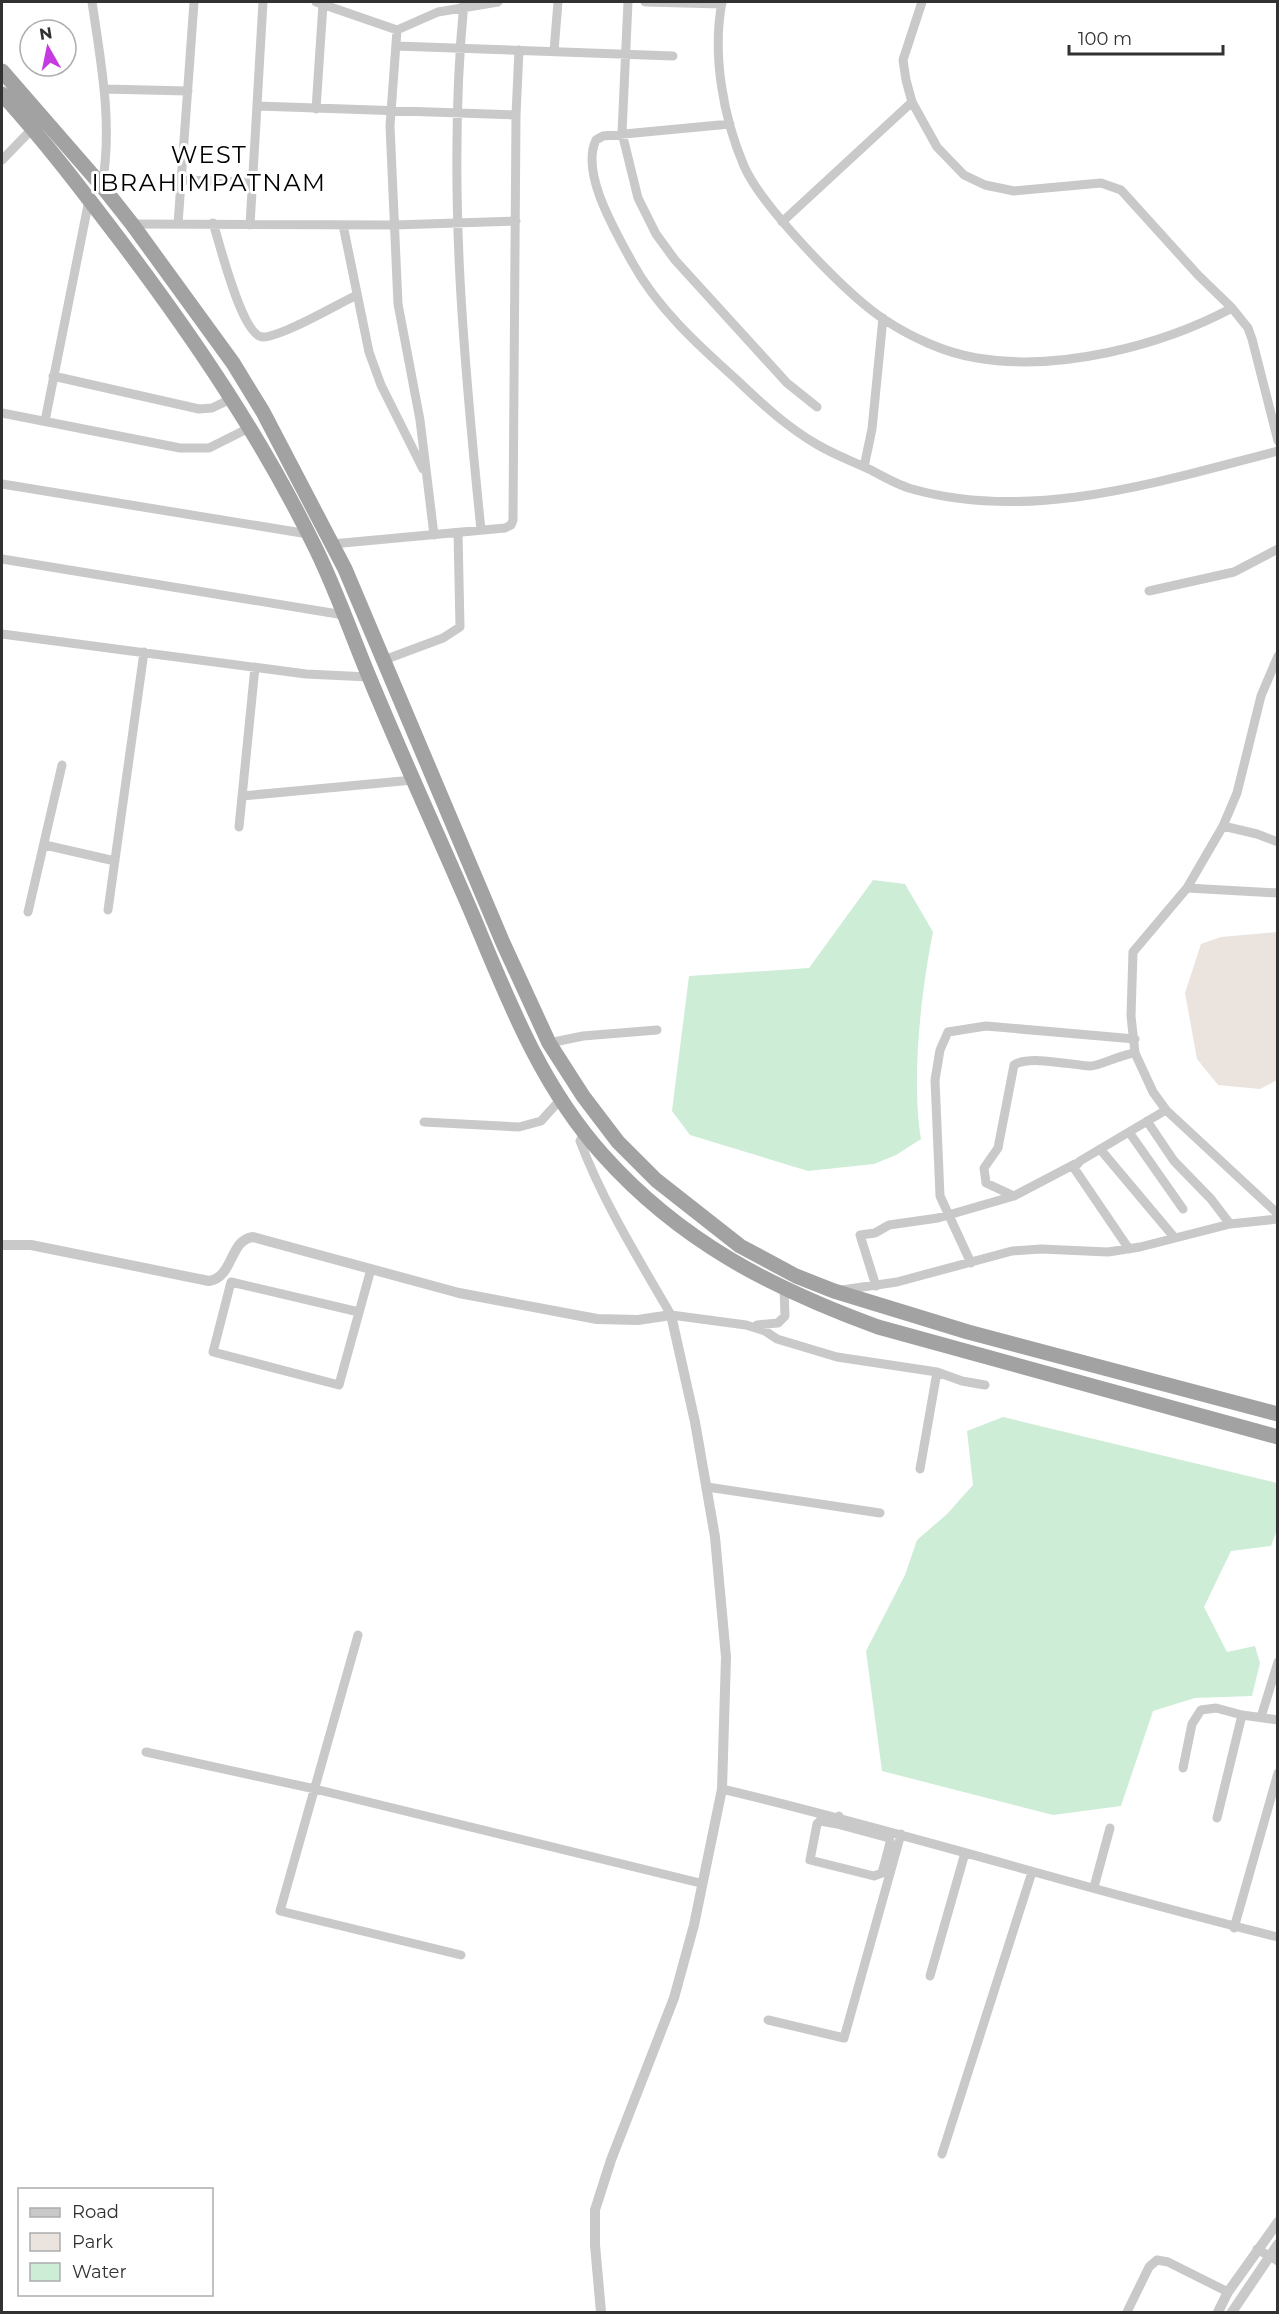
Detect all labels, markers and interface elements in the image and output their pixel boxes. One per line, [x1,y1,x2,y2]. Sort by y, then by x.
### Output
north arrow [18,18,78,78]
scale bar [1069,18,1224,56]
text: N [38,23,54,44]
text: 100 m [1078,28,1132,50]
district label: WEST IBRAHIMPATNAM [91,140,327,197]
legend [18,2188,213,2296]
text: Road [72,2201,119,2223]
text: Park [72,2231,113,2253]
text: Water [72,2261,127,2283]

